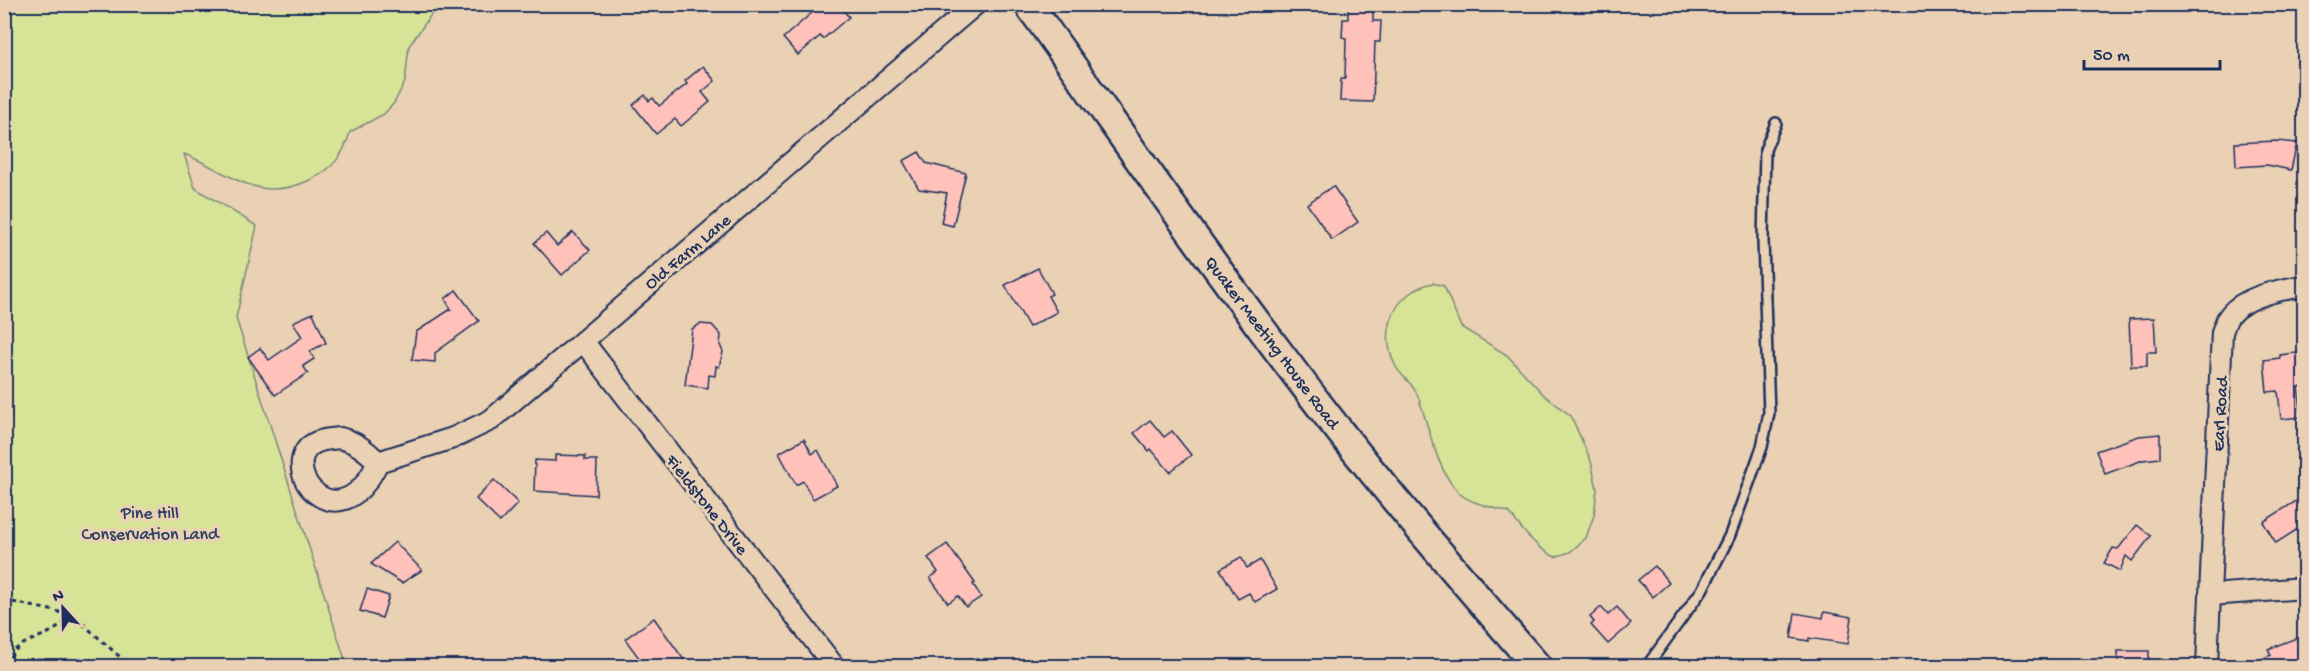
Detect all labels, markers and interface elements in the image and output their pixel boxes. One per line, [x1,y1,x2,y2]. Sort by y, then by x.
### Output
scale bar [2084,33,2220,71]
text: 50 m [2093,46,2130,67]
street label: Old Farm Lane [641,210,737,295]
street label: Quaker Meeting House Road [1199,253,1344,435]
street label: Earl Road [2209,375,2234,452]
street label: Fieldstone Drive [660,450,752,560]
park label: Pine Hill Conservation Land [82,504,220,546]
north arrow [33,578,93,638]
text: N [50,586,68,608]

